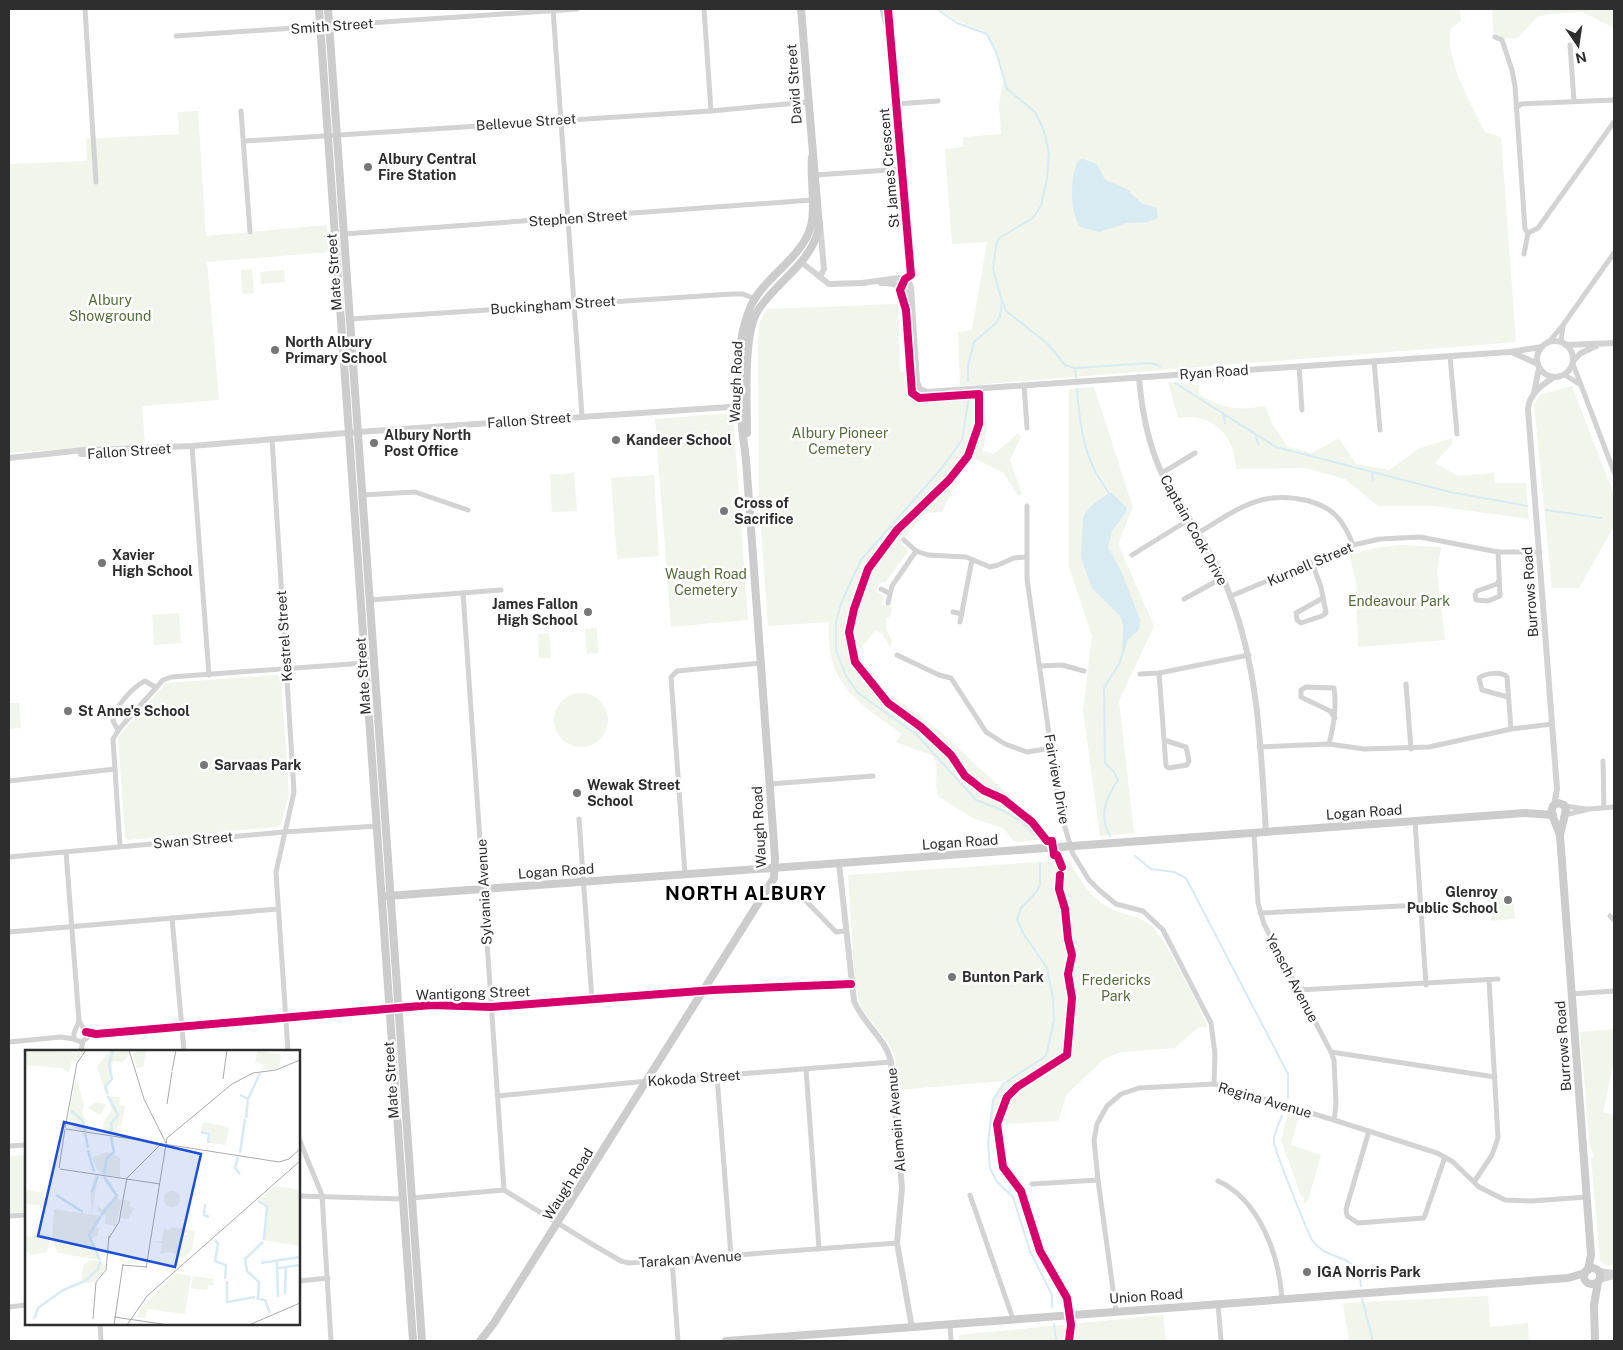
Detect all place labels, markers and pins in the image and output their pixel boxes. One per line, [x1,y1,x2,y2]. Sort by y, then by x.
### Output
place label: Albury Central Fire Station [378,151,477,183]
marker: Albury Central Fire Station [362,161,374,173]
place label: North Albury Primary School [285,334,388,366]
marker: North Albury Primary School [269,344,281,356]
place label: Albury North Post Office [384,427,471,459]
place label: Kandeer School [626,432,732,448]
marker: Kandeer School [610,434,622,446]
marker: Albury North Post Office [368,437,380,449]
place label: Cross of Sacrifice [734,495,794,527]
marker: Cross of Sacrifice [718,505,730,517]
place label: Xavier High School [112,547,193,579]
marker: Xavier High School [96,557,108,569]
place label: James Fallon High School [492,596,578,628]
marker: James Fallon High School [582,606,594,618]
place label: St Anne's School [78,703,190,719]
marker: St Anne's School [62,705,74,717]
place label: Sarvaas Park [214,757,301,773]
marker: Sarvaas Park [198,759,210,771]
place label: Wewak Street School [587,777,681,809]
marker: Wewak Street School [571,787,583,799]
place label: Glenroy Public School [1407,884,1498,916]
marker: Glenroy Public School [1502,894,1514,906]
place label: Bunton Park [962,969,1044,985]
marker: Bunton Park [946,971,958,983]
place label: IGA Norris Park [1317,1264,1421,1280]
marker: IGA Norris Park [1301,1266,1313,1278]

